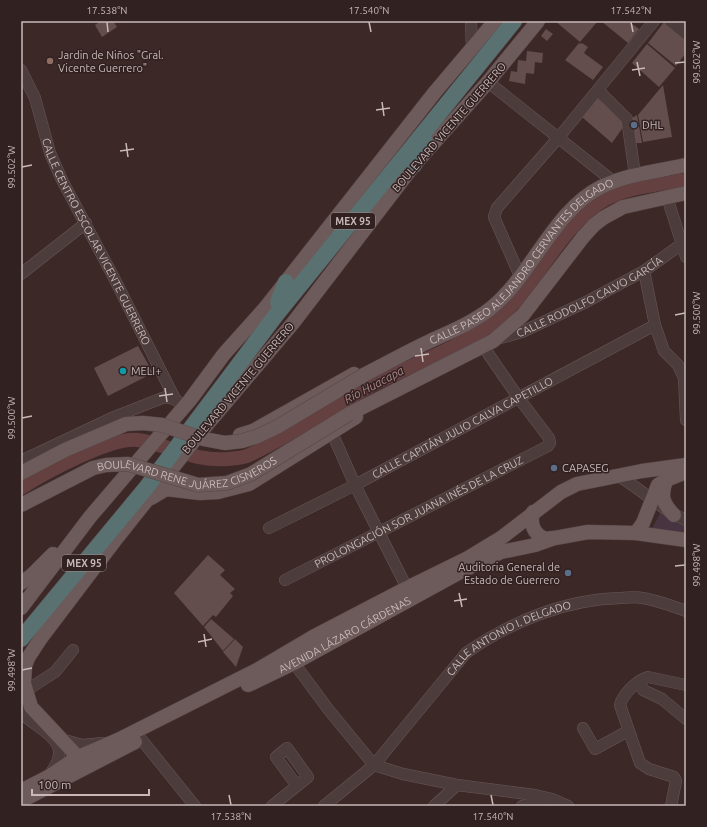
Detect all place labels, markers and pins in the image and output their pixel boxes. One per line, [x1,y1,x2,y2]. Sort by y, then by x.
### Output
place label: Jardin de Niños "Gral. Vicente Guerrero" [58,49,164,74]
marker: Jardin de Niños "Gral. Vicente Guerrero" [45,56,55,66]
place label: DHL [642,119,663,131]
marker: DHL [629,120,639,130]
place label: MELI+ [131,365,161,377]
marker: MELI+ [118,366,128,376]
place label: CAPASEG [562,462,609,474]
marker: CAPASEG [549,463,559,473]
place label: Auditoria General de Estado de Guerrero [458,561,560,586]
marker: Auditoria General de Estado de Guerrero [563,568,573,578]

